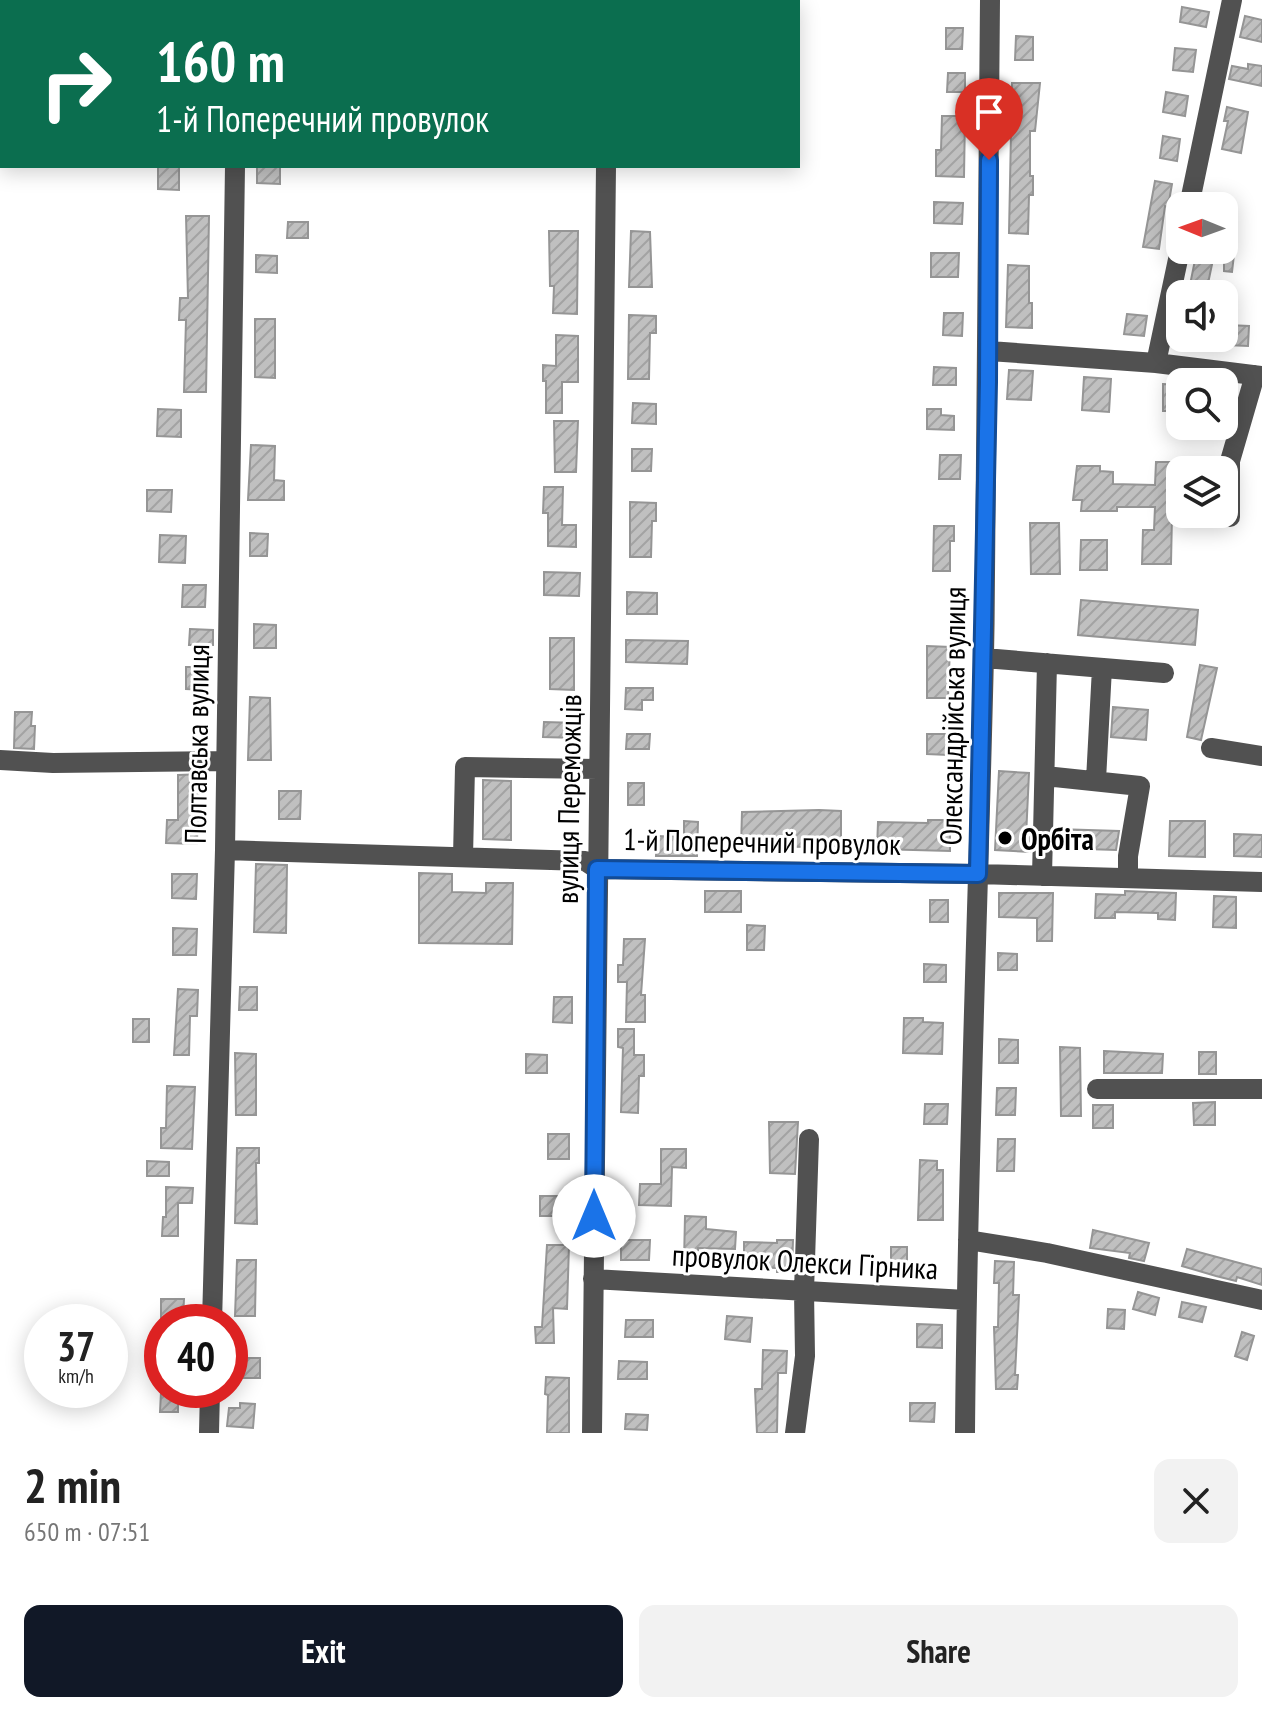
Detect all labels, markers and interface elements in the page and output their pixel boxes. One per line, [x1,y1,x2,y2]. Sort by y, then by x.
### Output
text: 160 m [156,25,285,97]
icon: right [24,32,128,136]
pin [955,78,1023,160]
icon: arrive [967,90,1011,134]
text: 1-й Поперечний провулок [156,95,489,142]
north arrow [1166,192,1238,264]
map controls [1166,192,1238,528]
button: sound [1166,280,1238,352]
button: search [1166,368,1238,440]
button: layers [1166,456,1238,528]
street label: Олександрійська вулиця [930,586,974,846]
street label: Полтавська вулиця [175,644,217,844]
street label: вулиця Переможців [547,694,589,904]
street label: 1-й Поперечний провулок [623,819,901,863]
place label: Орбіта [1021,819,1094,858]
marker: Орбіта [996,829,1014,847]
position arrow [552,1174,636,1258]
street label: провулок Олекси Гірника [671,1235,939,1287]
speed limit sign: 40 [144,1304,248,1408]
text: 37 [57,1320,95,1372]
text: km/h [58,1363,94,1389]
text: 2 min [24,1454,121,1516]
button: close [1154,1459,1238,1543]
text: 650 m · 07:51 [24,1515,150,1548]
button: Exit [24,1605,623,1697]
button: Share [639,1605,1238,1697]

